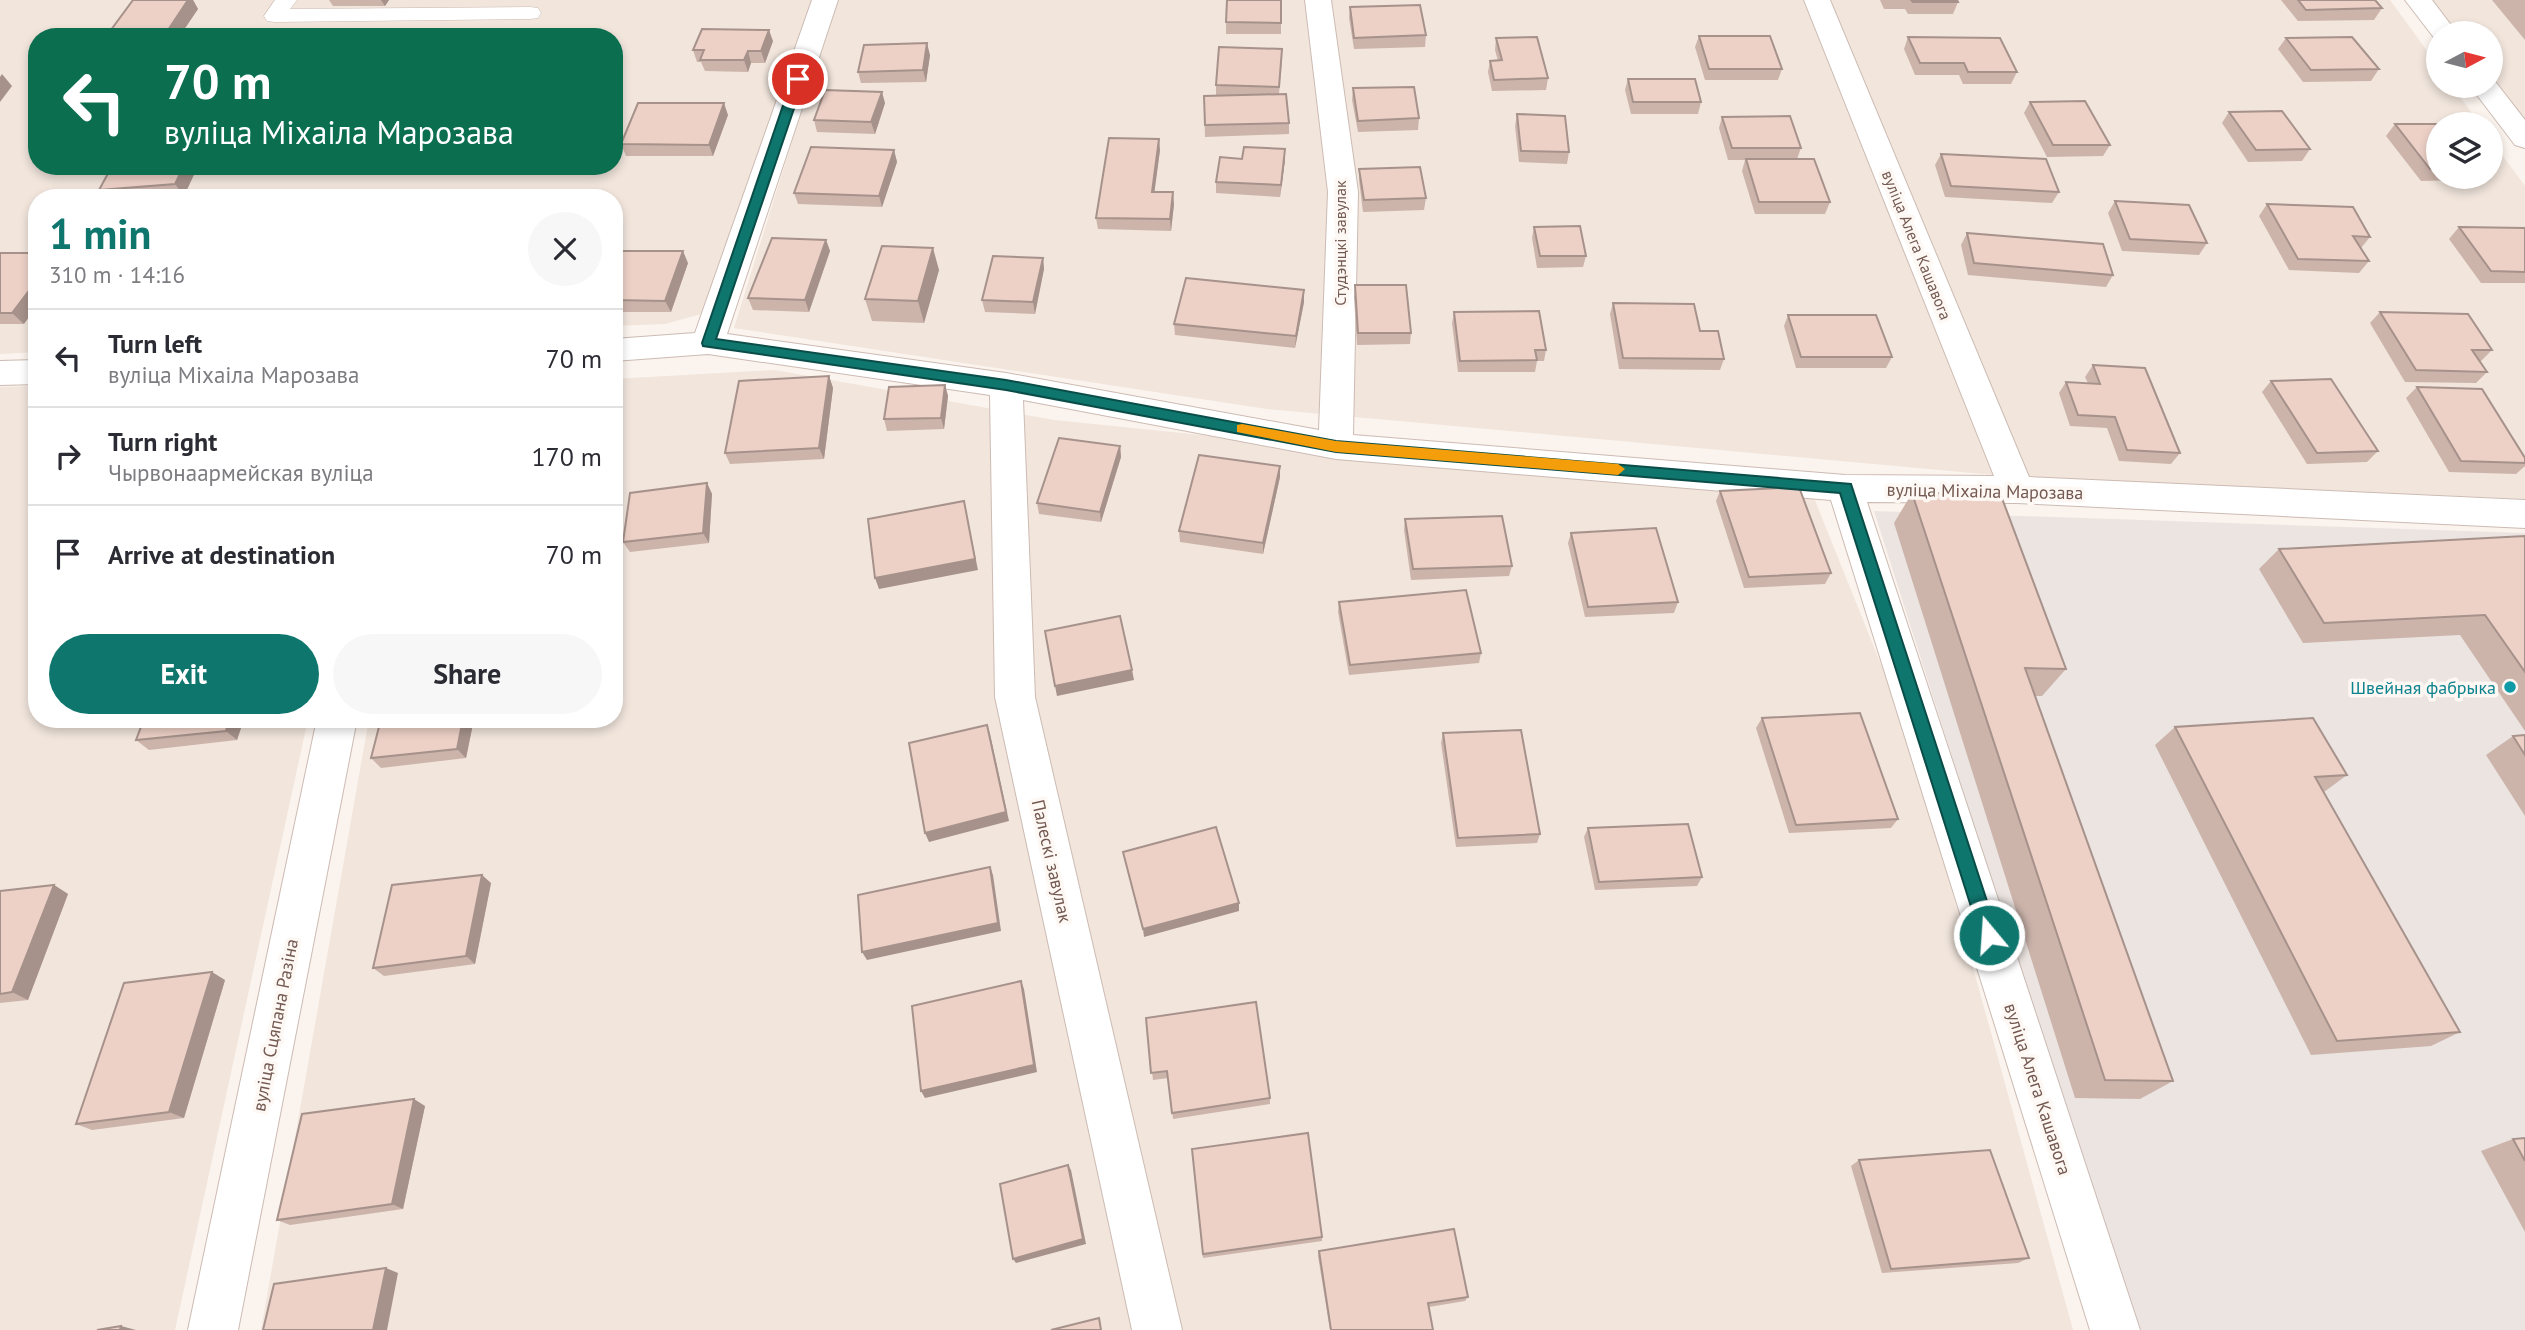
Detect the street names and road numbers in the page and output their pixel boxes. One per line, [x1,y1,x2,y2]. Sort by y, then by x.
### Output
street label: вуліца Алега Кашавога [1878,167,1956,323]
street label: Студэнцкі завулак [1330,180,1350,306]
street label: вуліца Міхаіла Марозава [1886,478,2084,504]
street label: Палескі завулак [1027,797,1077,925]
street label: вуліца Сцяпана Разіна [247,937,303,1113]
street label: вуліца Алега Кашавога [1999,1000,2077,1178]

